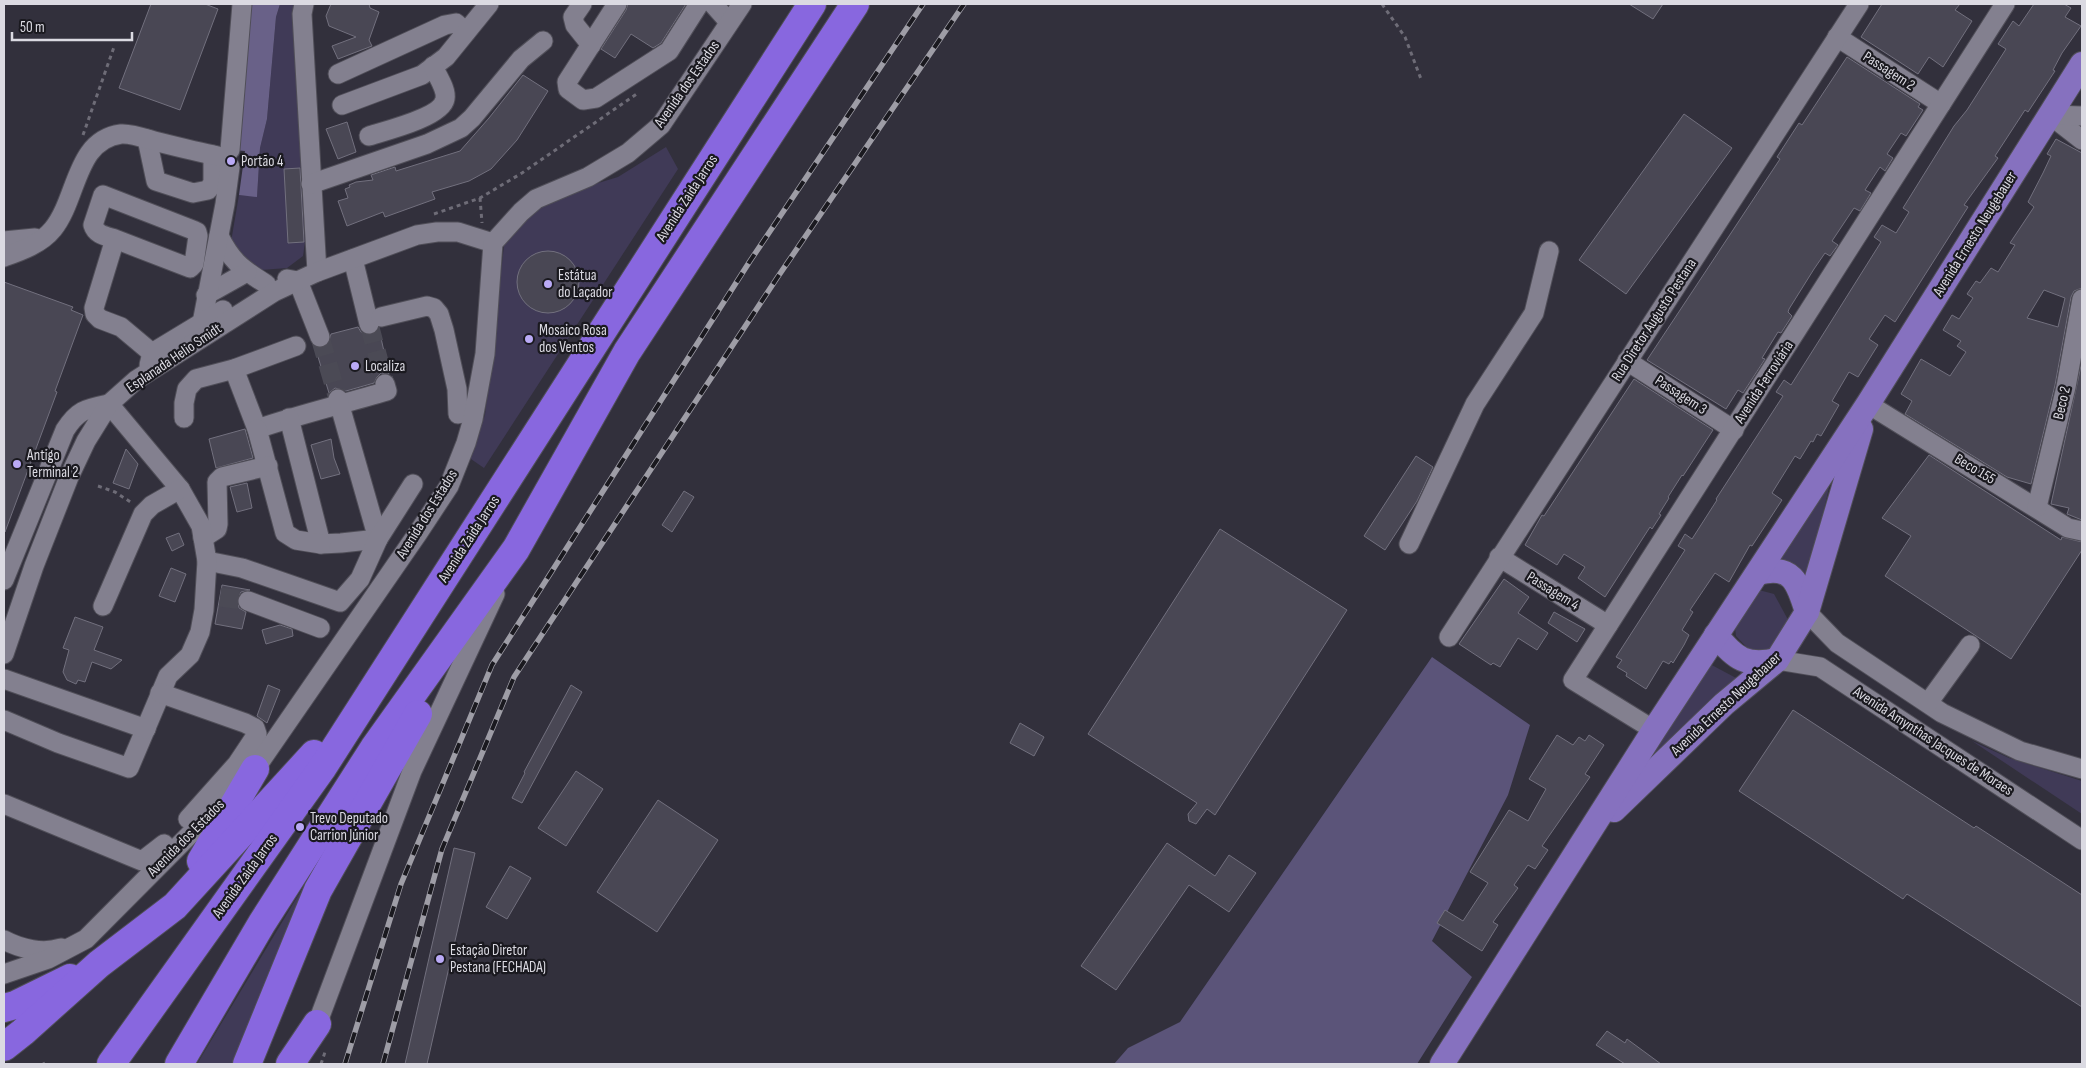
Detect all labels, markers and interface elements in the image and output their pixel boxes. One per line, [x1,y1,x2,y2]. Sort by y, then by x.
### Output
scale bar [12,10,132,42]
text: 50 m [20,18,45,37]
street label: Avenida dos Estados [650,37,724,132]
street label: Passagem 2 [1859,47,1919,95]
street label: Avenida Zaida Jarros [651,151,722,246]
place label: Portão 4 [241,152,283,171]
marker: Portão 4 [225,155,237,167]
street label: Avenida Ernesto Neugebauer [1928,168,2021,301]
street label: Rua Diretor Augusto Pestana [1607,255,1701,385]
place label: Estátua do Laçador [558,266,613,302]
marker: Estátua do Laçador [542,278,554,290]
street label: Esplanada Helio Smidt [123,319,226,397]
place label: Mosaico Rosa dos Ventos [539,321,607,357]
marker: Mosaico Rosa dos Ventos [523,333,535,345]
street label: Avenida Ferroviária [1730,337,1798,428]
place label: Localiza [365,357,405,376]
marker: Localiza [349,360,361,372]
street label: Passagem 3 [1651,371,1711,419]
street label: Beco 2 [2049,385,2075,421]
place label: Antigo Terminal 2 [26,446,78,482]
street label: Beco 155 [1951,449,1999,489]
marker: Antigo Terminal 2 [11,458,23,470]
street label: Avenida dos Estados [392,466,462,563]
street label: Avenida Zaida Jarros [433,492,504,587]
street label: Passagem 4 [1523,567,1583,615]
street label: Avenida Ernesto Neugebauer [1666,648,1785,761]
street label: Avenida Amynthas Jacques de Moraes [1849,682,2017,800]
street label: Avenida dos Estados [143,795,229,881]
place label: Trevo Deputado Carrion Júnior [310,809,388,845]
marker: Trevo Deputado Carrion Júnior [294,821,306,833]
street label: Avenida Zaida Jarros [208,830,282,923]
place label: Estação Diretor Pestana (FECHADA) [450,941,546,977]
marker: Estação Diretor Pestana (FECHADA) [434,953,446,965]

